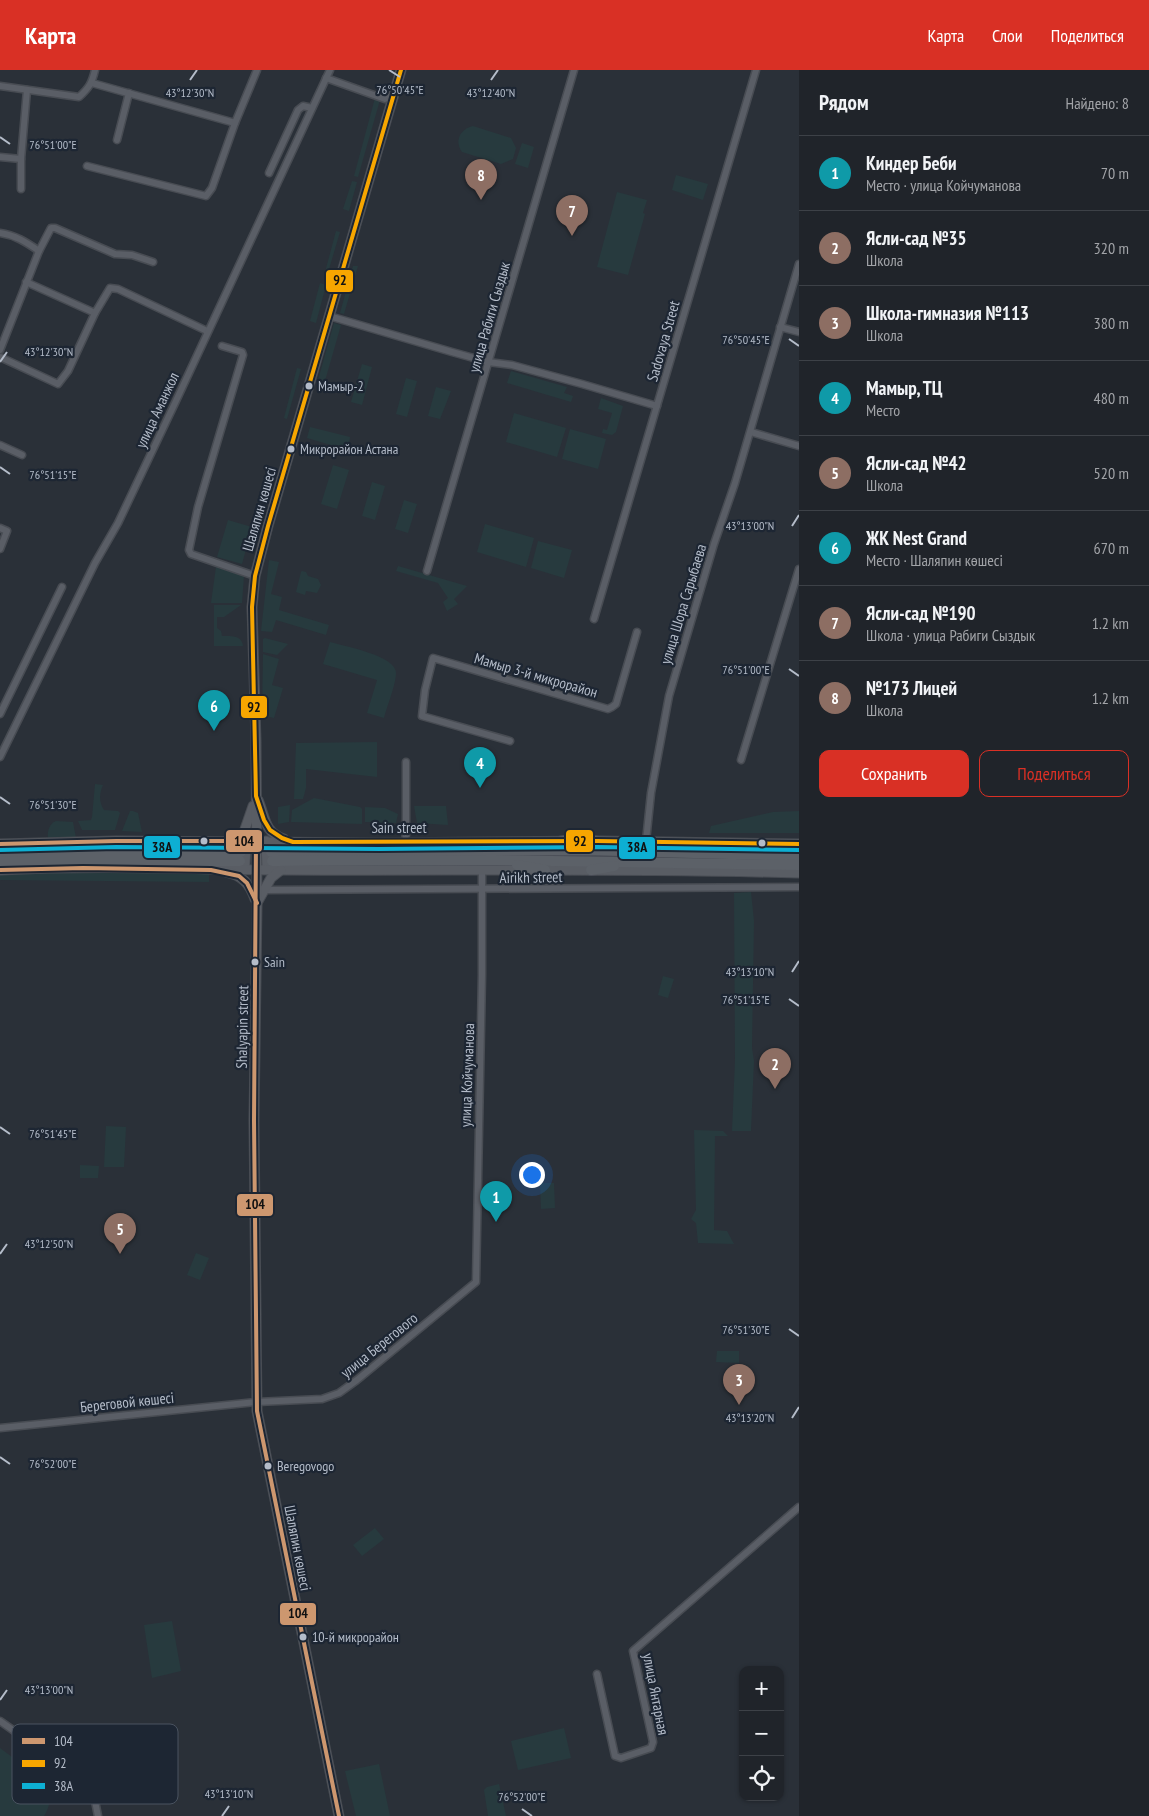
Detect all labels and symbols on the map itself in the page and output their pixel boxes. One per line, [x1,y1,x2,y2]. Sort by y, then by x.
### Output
text: 76°50'45"E [376,82,424,97]
text: 43°12'30"N [166,85,214,100]
text: 43°12'40"N [467,85,515,100]
text: 76°51'00"E [29,137,77,152]
pin: 8 [465,159,497,200]
pin: 7 [556,195,588,236]
street label: улица Рабиги Сыздык [464,259,514,375]
line badge: 92 [325,269,354,293]
text: 92 [333,271,347,289]
street label: Sadovaya Street [642,299,684,383]
text: 76°50'45"E [722,332,770,347]
text: 43°12'30"N [25,344,73,359]
street label: улица Аманжол [131,369,183,451]
place label: Мамыр-2 [318,377,364,395]
marker: Мамыр-2 [304,381,314,391]
place label: Микрорайон Астана [300,440,398,458]
marker: Микрорайон Астана [286,444,296,454]
street label: Шаляпин көшесі [238,465,280,553]
text: 76°51'15"E [29,467,77,482]
text: 43°13'00"N [726,518,774,533]
street label: улица Шора Сарыбаева [656,542,710,666]
street label: Мамыр 3-й микрорайон [472,648,600,702]
text: 76°51'00"E [722,662,770,677]
pin: 6 [198,690,230,731]
line badge: 92 [240,695,268,719]
text: 92 [247,698,261,716]
pin: 4 [464,747,496,788]
text: 76°51'30"E [29,797,77,812]
street label: Sain street [371,818,427,837]
line badge: 104 [225,829,263,853]
line badge: 92 [565,829,594,853]
text: 104 [234,832,254,850]
text: 92 [573,832,587,850]
line badge: 38А [143,835,181,859]
unlabelled marker [199,836,209,846]
line badge: 38А [618,836,656,860]
text: 38А [152,838,173,856]
text: 38А [627,838,648,856]
unlabelled marker [757,838,767,848]
street label: Airikh street [499,867,563,887]
place label: Sain [264,953,285,971]
marker: Sain [250,957,260,967]
text: 43°13'10"N [726,964,774,979]
street label: Shalyapin street [232,985,252,1069]
text: 76°51'15"E [722,992,770,1007]
street label: улица Койчуманова [456,1023,478,1127]
pin: 2 [759,1048,791,1089]
text: 76°51'45"E [29,1126,77,1141]
your location [519,1162,545,1188]
pin: 1 [480,1181,512,1222]
line badge: 104 [236,1193,274,1217]
text: 104 [245,1195,265,1213]
pin: 5 [104,1213,136,1254]
text: 43°12'50"N [25,1236,73,1251]
street label: улица Берегового [337,1308,421,1382]
text: 76°51'30"E [722,1322,770,1337]
pin: 3 [723,1364,755,1405]
street label: Береговой көшесі [79,1388,175,1416]
text: 43°13'20"N [726,1410,774,1425]
text: 76°52'00"E [29,1456,77,1471]
place label: Beregovogo [277,1457,334,1475]
marker: Beregovogo [263,1461,273,1471]
street label: Шаляпин көшесі [280,1504,316,1592]
line badge: 104 [279,1602,317,1626]
text: 104 [288,1604,308,1622]
place label: 10-й микрорайон [312,1628,399,1646]
marker: 10-й микрорайон [298,1632,308,1642]
street label: улица Янтарная [639,1651,673,1737]
text: 43°13'00"N [25,1682,73,1697]
legend [12,1724,178,1804]
text: 104 [54,1732,74,1750]
text: 92 [54,1754,67,1772]
text: 38А [54,1777,74,1795]
text: 43°13'10"N [205,1786,253,1801]
text: 76°52'00"E [498,1789,546,1804]

